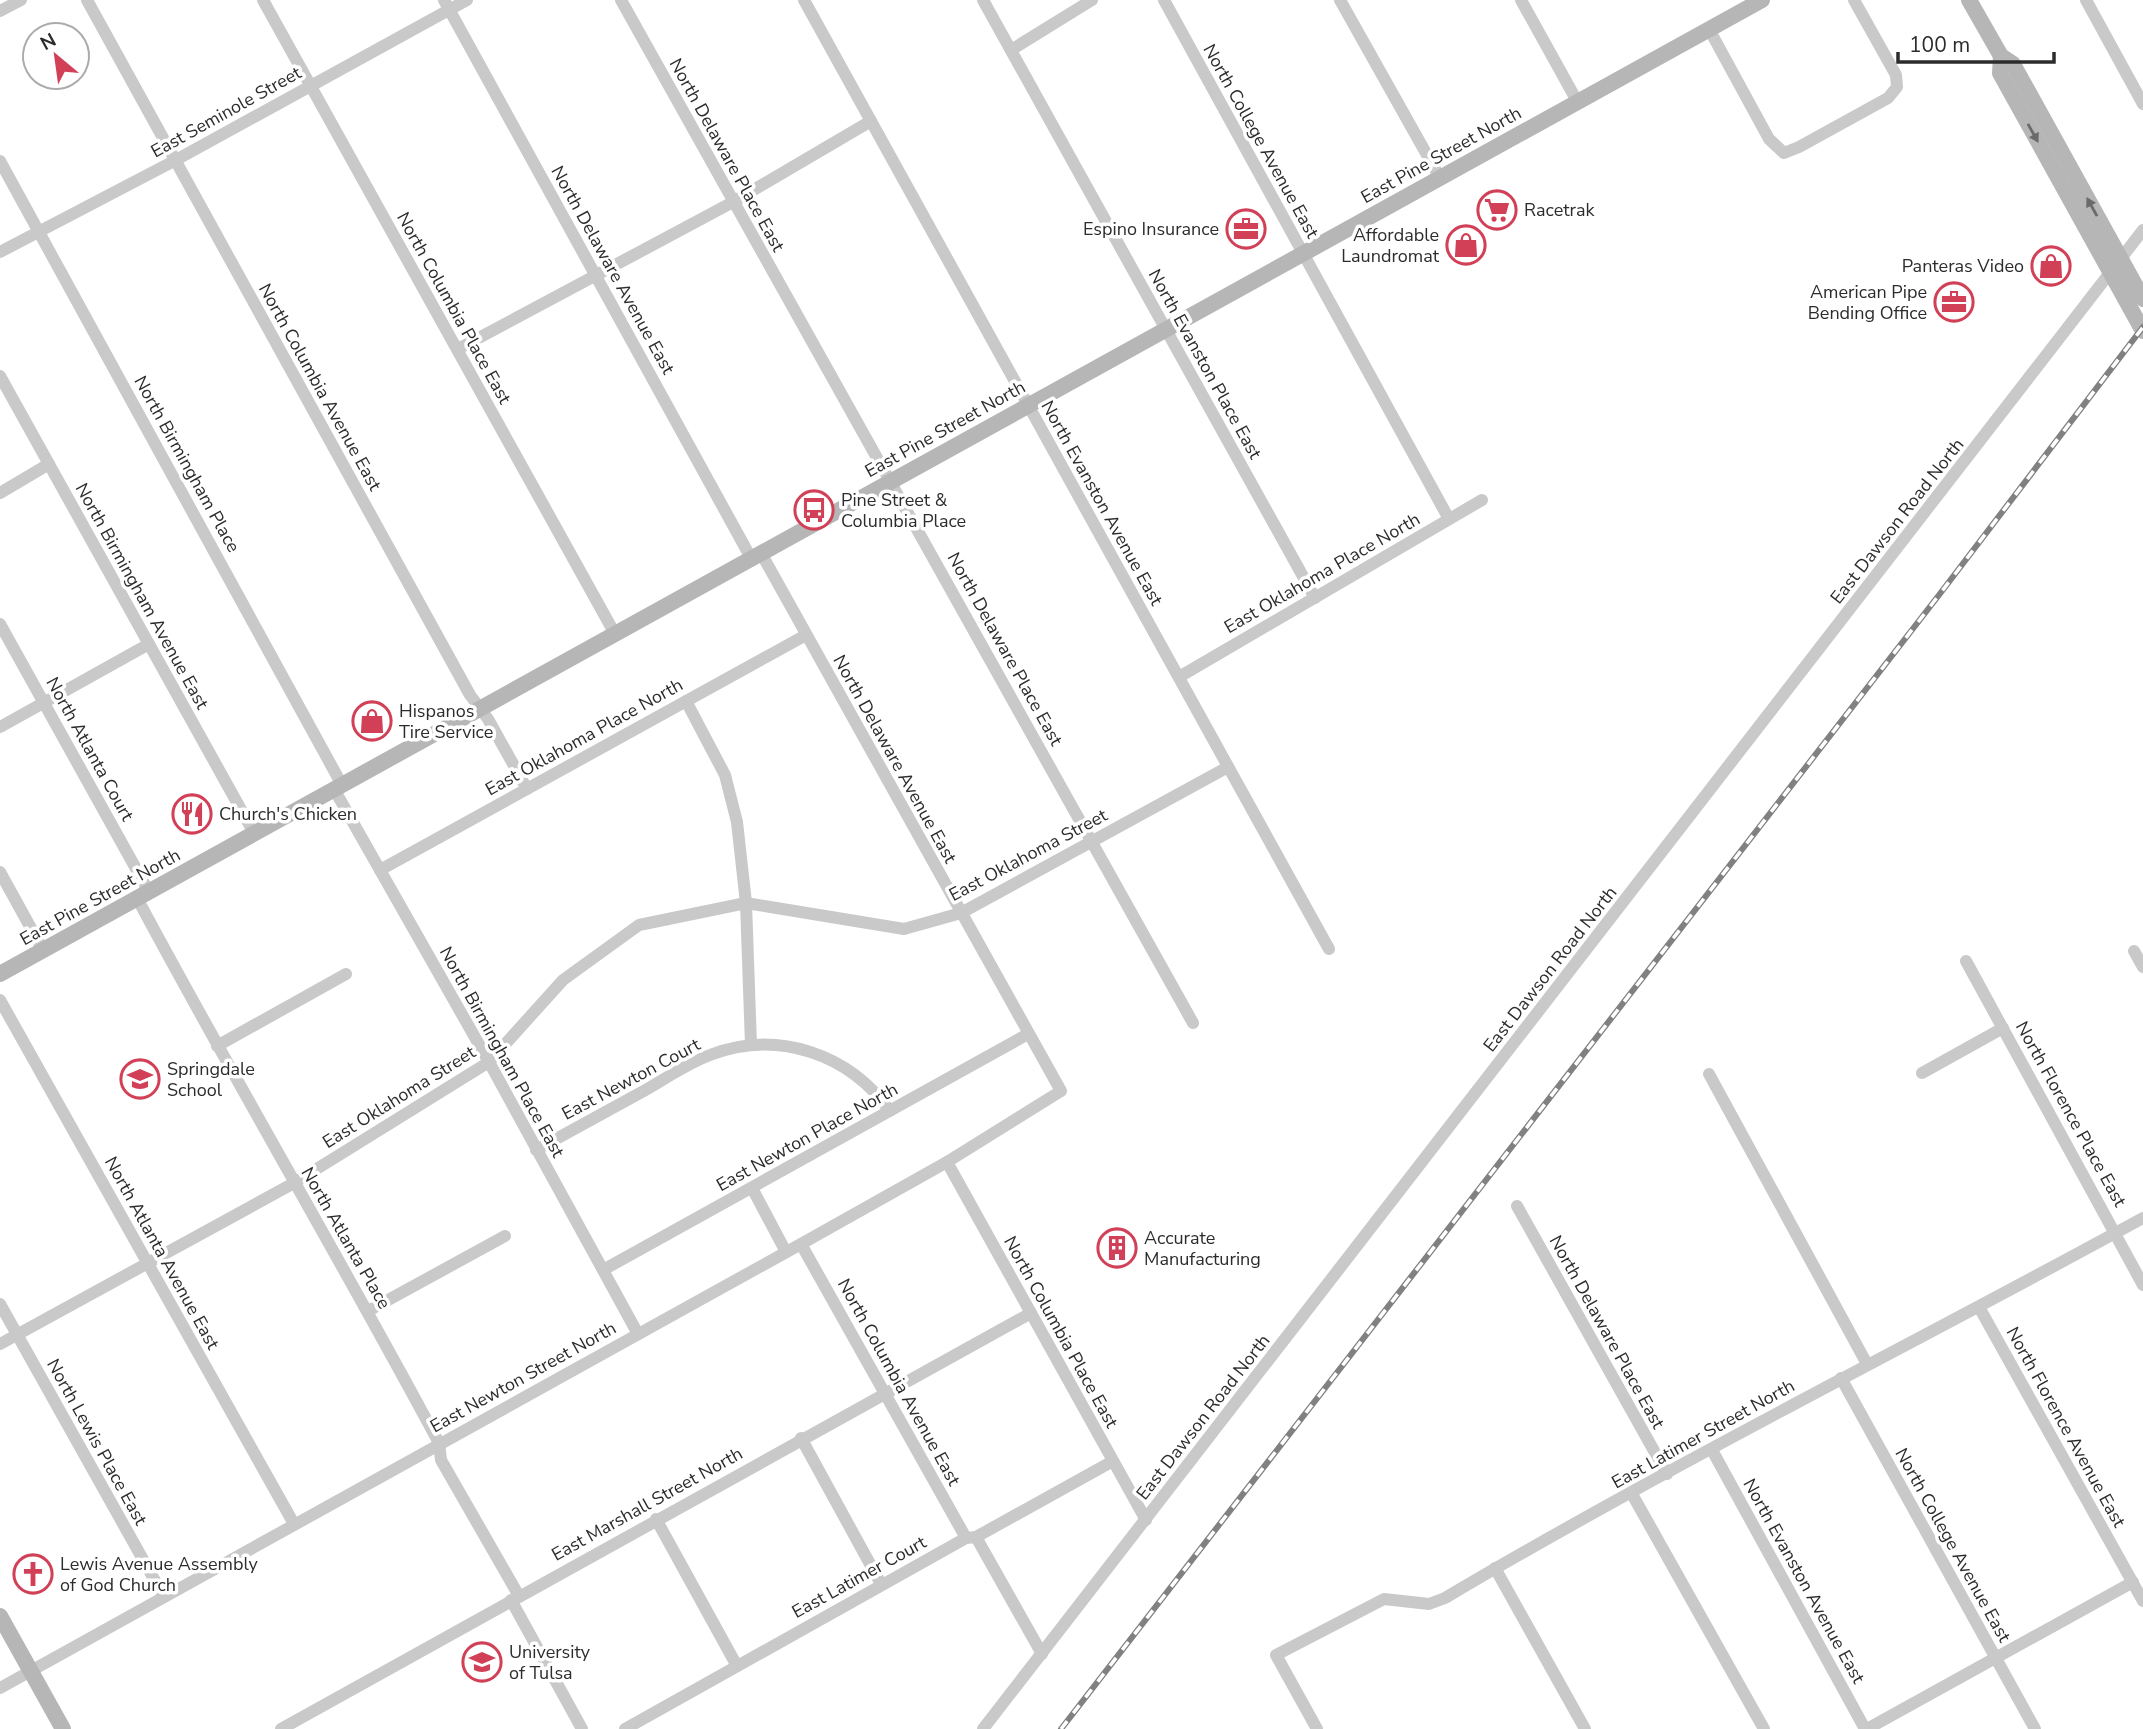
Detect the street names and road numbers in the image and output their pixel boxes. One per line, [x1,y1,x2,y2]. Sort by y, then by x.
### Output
street label: North College Avenue East [1198,40,1325,243]
street label: North Delaware Place East [664,54,791,257]
street label: East Seminole Street [147,60,306,163]
street label: East Pine Street North [1357,101,1525,209]
street label: North Delaware Avenue East [546,162,681,379]
street label: North Columbia Place East [391,208,517,409]
street label: North Evanston Place East [1143,265,1268,464]
street label: North Columbia Avenue East [253,279,387,495]
street label: North Birmingham Place [128,371,246,557]
street label: East Pine Street North [861,375,1029,483]
street label: North Evanston Avenue East [1036,396,1169,610]
street label: East Dawson Road North [1825,433,1969,609]
street label: North Birmingham Avenue East [70,479,215,714]
street label: East Oklahoma Place North [1220,507,1424,639]
street label: North Delaware Place East [942,548,1069,751]
street label: North Delaware Avenue East [828,651,963,868]
street label: North Atlanta Court [40,673,140,826]
street label: East Oklahoma Place North [481,673,687,801]
street label: East Oklahoma Street [945,803,1112,907]
street label: East Pine Street North [16,843,184,951]
street label: East Dawson Road North [1478,881,1622,1057]
street label: North Birmingham Place East [434,942,570,1162]
street label: North Florence Place East [2010,1017,2132,1212]
street label: East Newton Court [558,1032,705,1126]
street label: East Oklahoma Street [318,1040,481,1154]
street label: East Newton Place North [712,1077,902,1197]
street label: North Atlanta Avenue East [99,1152,225,1354]
street label: North Atlanta Place [296,1163,396,1313]
street label: North Delaware Place East [1544,1231,1671,1434]
street label: North Columbia Place East [998,1232,1124,1433]
street label: North Columbia Avenue East [832,1274,966,1490]
street label: East Newton Street North [426,1316,620,1438]
street label: North Florence Avenue East [2001,1323,2132,1532]
street label: East Dawson Road North [1131,1329,1275,1505]
street label: North Lewis Place East [41,1355,153,1530]
street label: East Latimer Street North [1607,1374,1799,1494]
street label: East Marshall Street North [547,1441,747,1567]
street label: North College Avenue East [1890,1444,2017,1647]
street label: North Evanston Avenue East [1738,1474,1871,1688]
street label: East Latimer Court [788,1530,931,1624]

